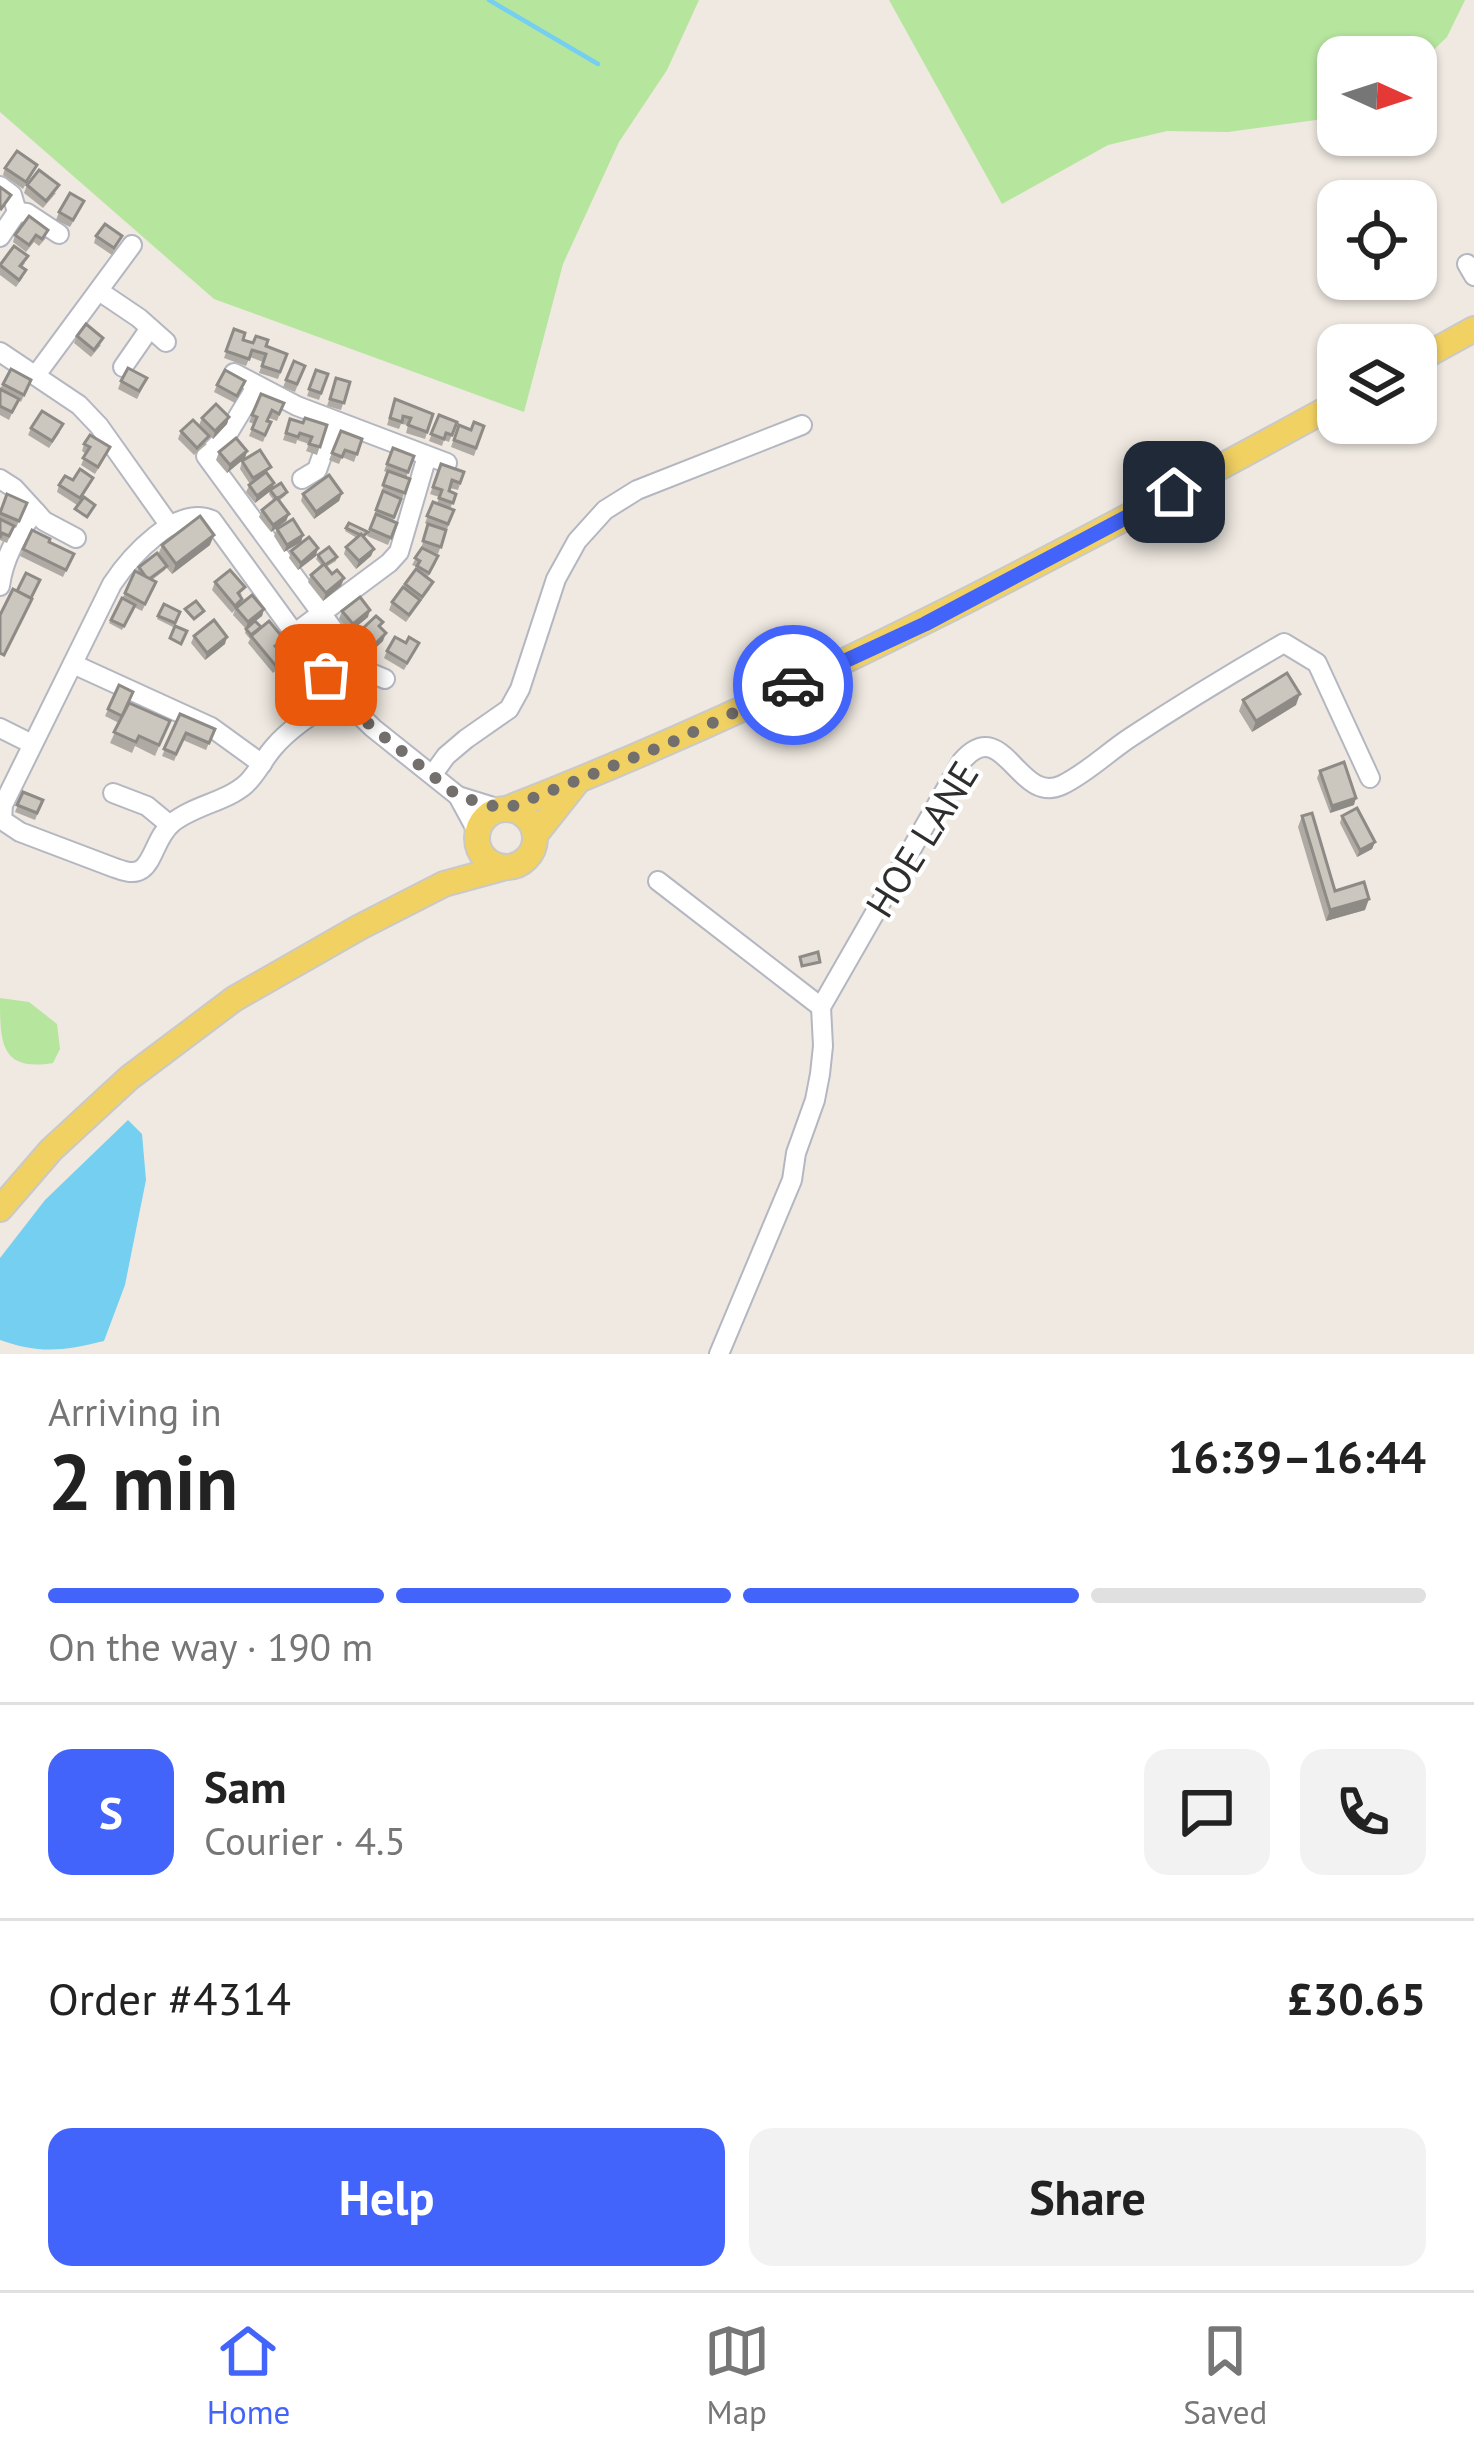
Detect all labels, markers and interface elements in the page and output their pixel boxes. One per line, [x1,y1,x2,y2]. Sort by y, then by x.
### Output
north arrow [1317,36,1437,156]
map controls [1317,36,1437,444]
button: locate [1317,180,1437,300]
button: layers [1317,324,1437,444]
pin [1123,441,1225,543]
icon: home [1141,459,1207,525]
pin [275,624,377,726]
courier [733,625,853,745]
icon: bag [293,642,359,708]
icon: car [760,652,826,718]
street label: HOE LANE [854,751,989,926]
text: Arriving in [48,1386,222,1437]
text: 16:39–16:44 [1168,1427,1426,1485]
text: 2 min [48,1431,238,1532]
text: On the way · 190 m [48,1621,373,1672]
button: chat [1144,1749,1270,1875]
button: phone [1300,1749,1426,1875]
text: Sam [204,1757,286,1815]
text: S [99,1783,123,1841]
text: Courier · 4.5 [204,1815,406,1866]
text: Order #4314 [48,1969,291,2027]
text: £30.65 [1287,1969,1426,2027]
button: Help [48,2128,725,2266]
button: Share [749,2128,1426,2266]
tab: Home [207,2318,290,2433]
tab: Map [704,2318,770,2433]
tab: Saved [1183,2318,1267,2433]

